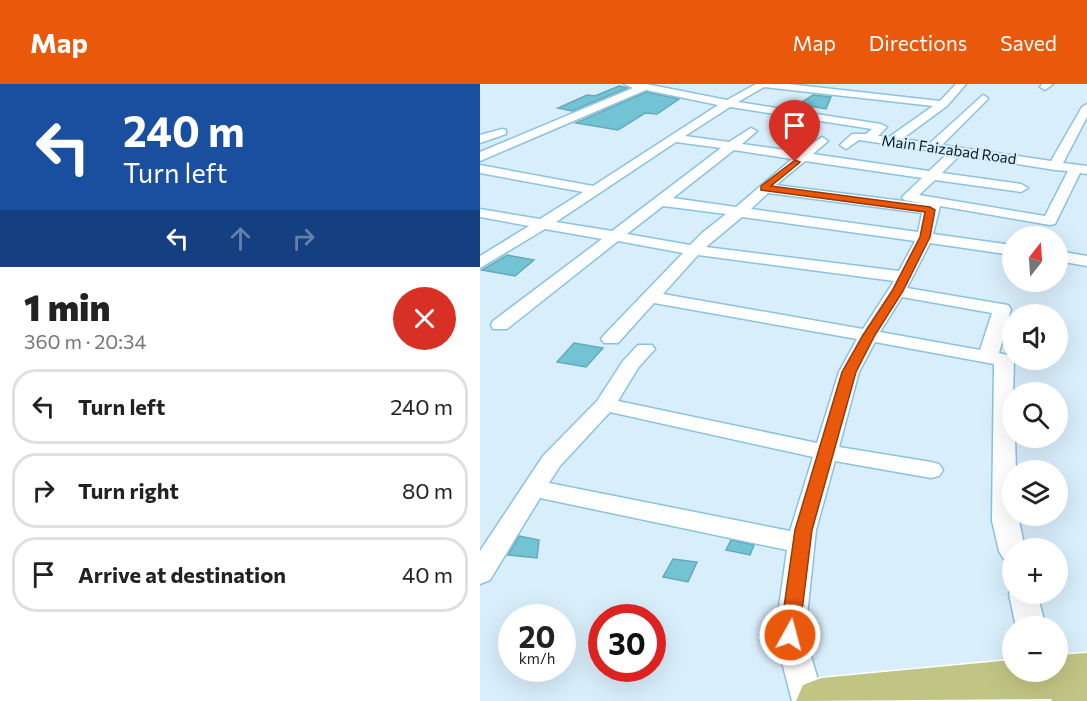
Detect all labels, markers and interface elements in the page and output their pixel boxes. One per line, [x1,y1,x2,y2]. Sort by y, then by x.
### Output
text: Map [30,25,88,59]
text: Map [793,30,836,55]
text: Directions [869,30,967,55]
text: Saved [1000,30,1057,55]
pin [769,100,820,162]
text: 240 m [123,104,245,156]
icon: left [24,108,102,186]
icon: arrive [778,109,811,142]
street label: Main Faizabad Road [881,131,1018,167]
text: Turn left [123,156,227,189]
icon: left [161,222,194,255]
icon: ahead [224,222,257,255]
icon: right [287,222,320,255]
north arrow [1002,226,1068,292]
map controls [1002,226,1068,682]
text: 1 min [24,284,110,328]
button: close [393,287,456,350]
button: sound [1002,304,1068,370]
text: 360 m · 20:34 [24,329,146,353]
button: search [1002,382,1068,448]
icon: left [27,390,60,423]
text: Turn left [78,393,165,420]
text: 240 m [390,393,453,420]
button: layers [1002,460,1068,526]
icon: right [27,474,60,507]
text: Turn right [78,477,179,504]
text: 80 m [402,477,453,504]
button: + [1002,538,1068,604]
icon: arrive [27,558,60,591]
text: Arrive at destination [78,561,286,588]
text: 40 m [402,561,453,588]
position arrow [758,603,822,667]
speed limit sign: 30 [588,604,666,682]
button: − [1002,616,1068,682]
text: 20 [519,617,555,654]
text: km/h [519,649,555,667]

